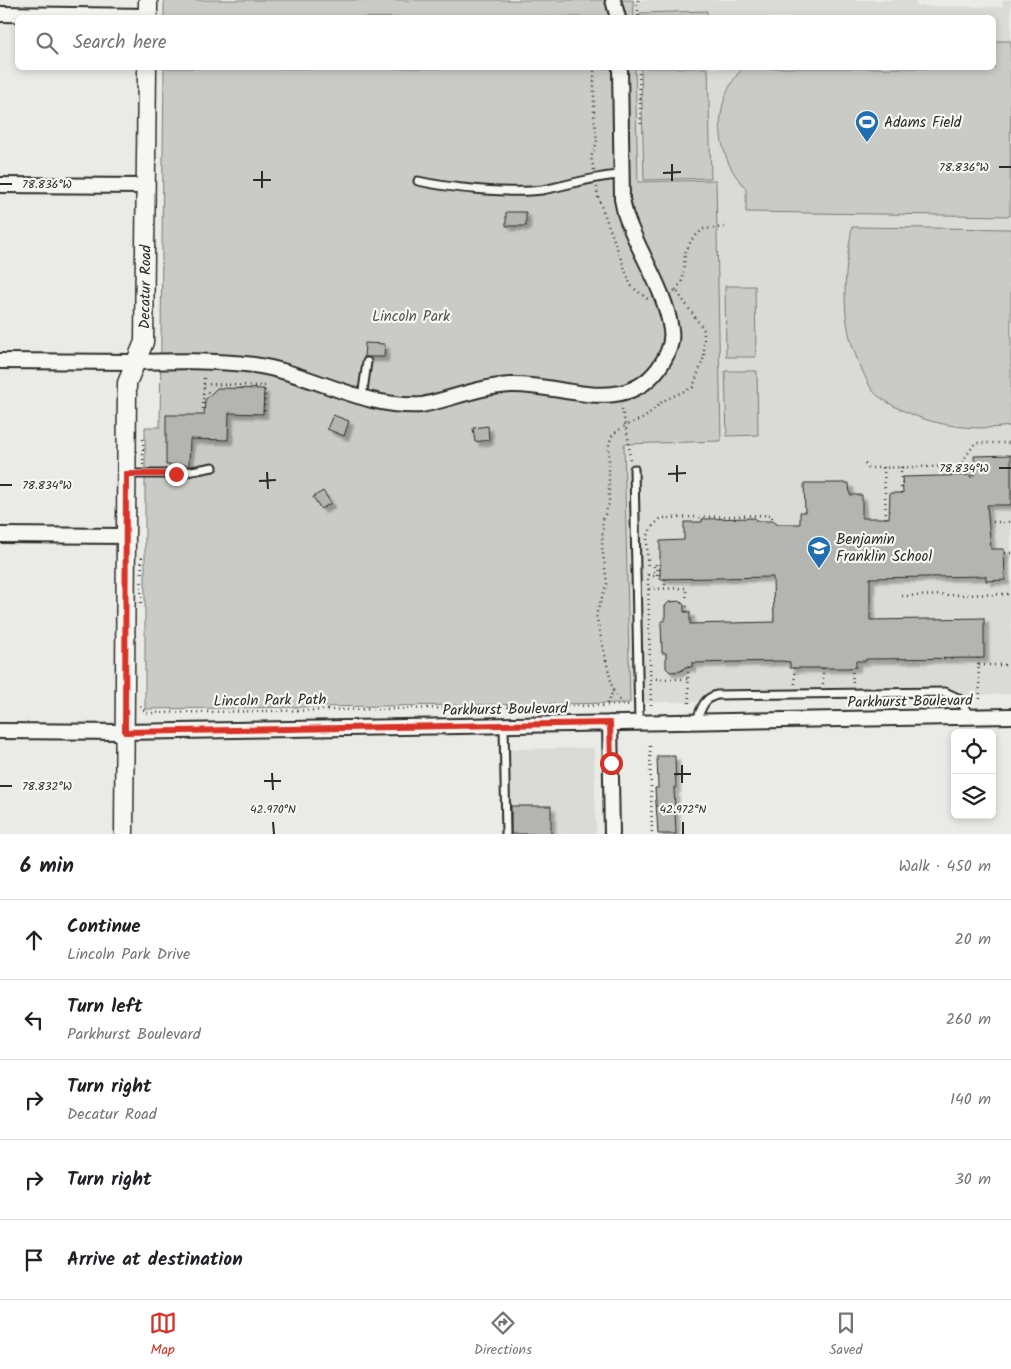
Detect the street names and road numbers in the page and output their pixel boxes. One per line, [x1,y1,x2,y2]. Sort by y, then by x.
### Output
street label: Decatur Road [133,244,159,329]
street label: Lincoln Park Path [213,688,327,714]
street label: Parkhurst Boulevard [847,689,973,715]
street label: Parkhurst Boulevard [442,697,568,723]

